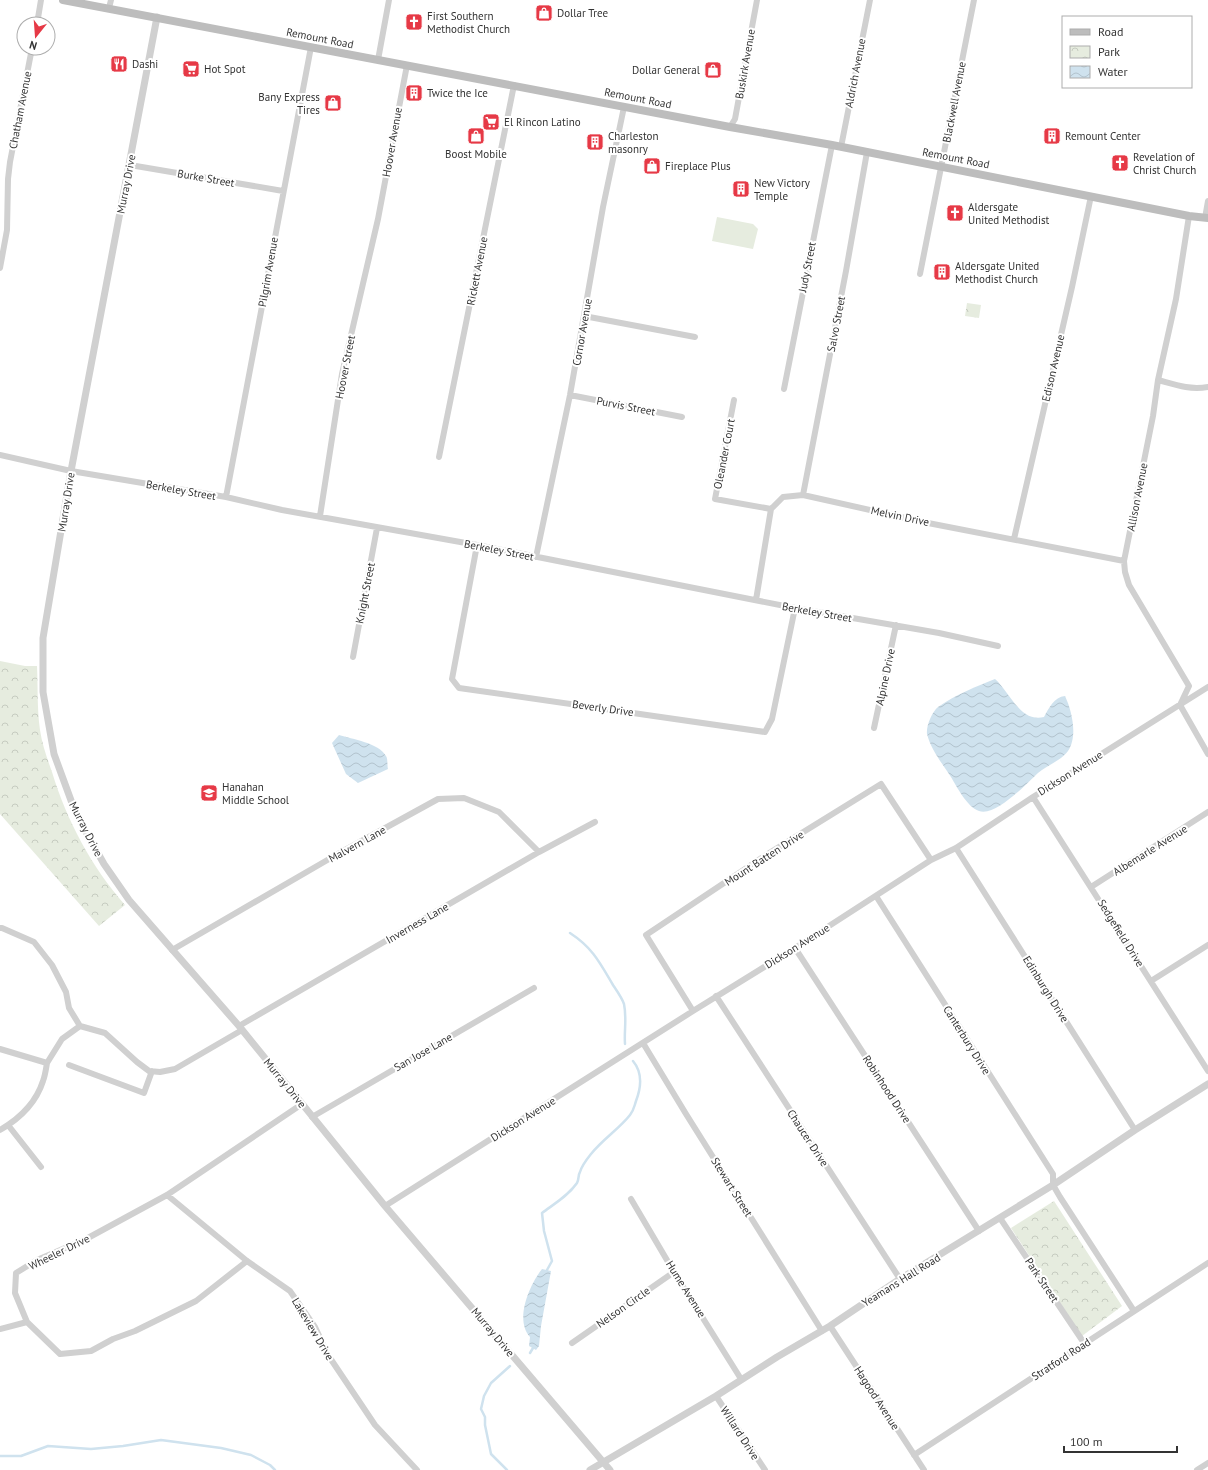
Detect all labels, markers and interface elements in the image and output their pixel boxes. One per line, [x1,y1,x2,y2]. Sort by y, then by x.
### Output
shop icon: Dollar Tree [534,3,554,23]
place label: Dollar Tree [557,6,608,20]
place label: First Southern Methodist Church [427,9,510,36]
church icon: First Southern Methodist Church [404,12,424,32]
north arrow [16,16,56,56]
legend [1062,16,1192,88]
text: Road [1098,24,1123,39]
street label: Remount Road [285,25,355,51]
street label: Buskirk Avenue [732,28,758,100]
street label: Aldrich Avenue [841,37,869,109]
text: N [28,38,39,53]
text: Park [1098,44,1120,59]
restaurant icon: Dashi [109,54,129,74]
place label: Dashi [132,57,158,71]
supermarket icon: Hot Spot [181,59,201,79]
shop icon: Dollar General [703,60,723,80]
street label: Blackwell Avenue [939,60,969,144]
place label: Hot Spot [204,62,246,76]
place label: Dollar General [632,63,701,77]
text: Water [1098,64,1128,79]
street label: Chatham Avenue [6,70,34,150]
building icon: Twice the Ice [404,83,424,103]
street label: Remount Road [603,85,673,111]
place label: Twice the Ice [427,86,488,100]
place label: Bany Express Tires [258,90,320,117]
shop icon: Bany Express Tires [323,93,343,113]
street label: Hoover Avenue [379,106,405,178]
supermarket icon: El Rincon Latino [481,112,501,132]
place label: El Rincon Latino [504,115,581,129]
shop icon: Boost Mobile [466,126,486,146]
building icon: Remount Center [1042,126,1062,146]
place label: Charleston masonry [608,129,658,156]
place label: Remount Center [1065,129,1141,143]
building icon: Charleston masonry [585,132,605,152]
street label: Remount Road [921,145,991,171]
place label: Boost Mobile [445,147,507,161]
place label: Revelation of Christ Church [1133,150,1196,177]
street label: Murray Drive [113,153,139,215]
church icon: Revelation of Christ Church [1110,153,1130,173]
shop icon: Fireplace Plus [642,156,662,176]
place label: Fireplace Plus [665,159,731,173]
street label: Burke Street [176,166,236,190]
place label: New Victory Temple [754,176,811,203]
building icon: New Victory Temple [731,179,751,199]
place label: Aldersgate United Methodist [968,200,1050,227]
church icon: Aldersgate United Methodist [945,203,965,223]
street label: Rickett Avenue [463,235,491,306]
street label: Pilgrim Avenue [255,236,281,308]
street label: Judy Street [795,240,819,294]
place label: Aldersgate United Methodist Church [955,259,1039,286]
building icon: Aldersgate United Methodist Church [932,262,952,282]
street label: Salvo Street [824,295,848,353]
street label: Cornor Avenue [569,297,595,367]
street label: Edison Avenue [1039,333,1068,403]
street label: Hoover Street [332,334,358,400]
street label: Purvis Street [596,393,657,419]
street label: Oleander Court [710,417,738,490]
street label: Allison Avenue [1124,461,1151,532]
street label: Murray Drive [54,471,78,533]
street label: Berkeley Street [145,477,217,503]
street label: Melvin Drive [870,503,931,529]
street label: Berkeley Street [463,536,535,564]
street label: Knight Street [352,561,378,625]
street label: Berkeley Street [781,599,853,625]
street label: Alpine Drive [872,647,898,707]
street label: Beverly Drive [571,697,635,719]
street label: Dickson Avenue [1035,747,1105,799]
place label: Hanahan Middle School [222,780,290,807]
school or university icon: Hanahan Middle School [199,783,219,803]
street label: Murray Drive [66,799,106,859]
street label: Albemarle Avenue [1110,821,1190,878]
street label: Malvern Lane [326,822,388,865]
street label: Mount Batten Drive [722,827,807,889]
street label: Sedgefield Drive [1095,897,1148,970]
street label: Inverness Lane [383,899,451,947]
street label: Dickson Avenue [762,920,832,972]
street label: Edinburgh Drive [1020,953,1072,1025]
street label: Canterbury Drive [940,1003,994,1077]
street label: San Jose Lane [391,1029,455,1074]
street label: Robinhood Drive [860,1052,914,1126]
street label: Murray Drive [261,1055,310,1111]
street label: Dickson Avenue [488,1093,558,1145]
street label: Chaucer Drive [784,1107,832,1170]
street label: Stewart Street [708,1155,756,1219]
street label: Wheeler Drive [26,1231,92,1273]
street label: Yeamans Hall Road [859,1250,943,1310]
street label: Park Street [1022,1255,1062,1305]
street label: Hume Avenue [663,1258,709,1321]
street label: Nelson Circle [593,1283,653,1331]
street label: Lakeview Drive [289,1295,337,1363]
street label: Murray Drive [468,1305,518,1360]
street label: Stratford Road [1029,1335,1093,1383]
street label: Hagood Avenue [851,1363,903,1433]
street label: Willard Drive [717,1404,763,1463]
scale bar [1064,1428,1177,1454]
text: 100 m [1070,1434,1103,1449]

